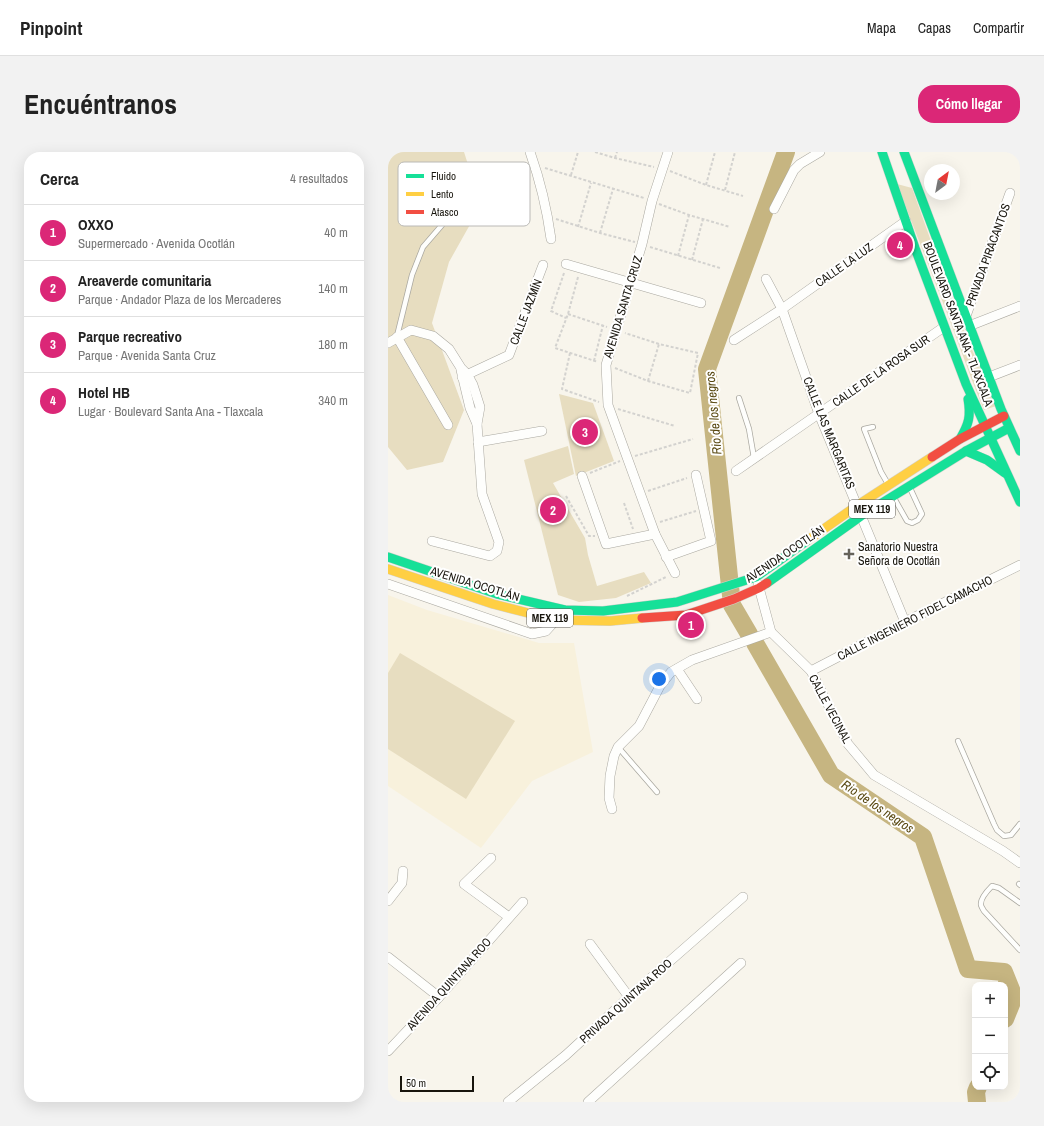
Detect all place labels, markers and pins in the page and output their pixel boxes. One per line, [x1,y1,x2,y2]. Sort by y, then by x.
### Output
pin: 4 [887,230,913,260]
pin: 3 [572,417,598,447]
pin: 2 [540,495,566,525]
place label: Sanatorio Nuestra Señora de Ocotlán [858,539,940,569]
marker: Sanatorio Nuestra Señora de Ocotlán [843,548,855,560]
pin: 1 [678,610,704,640]

